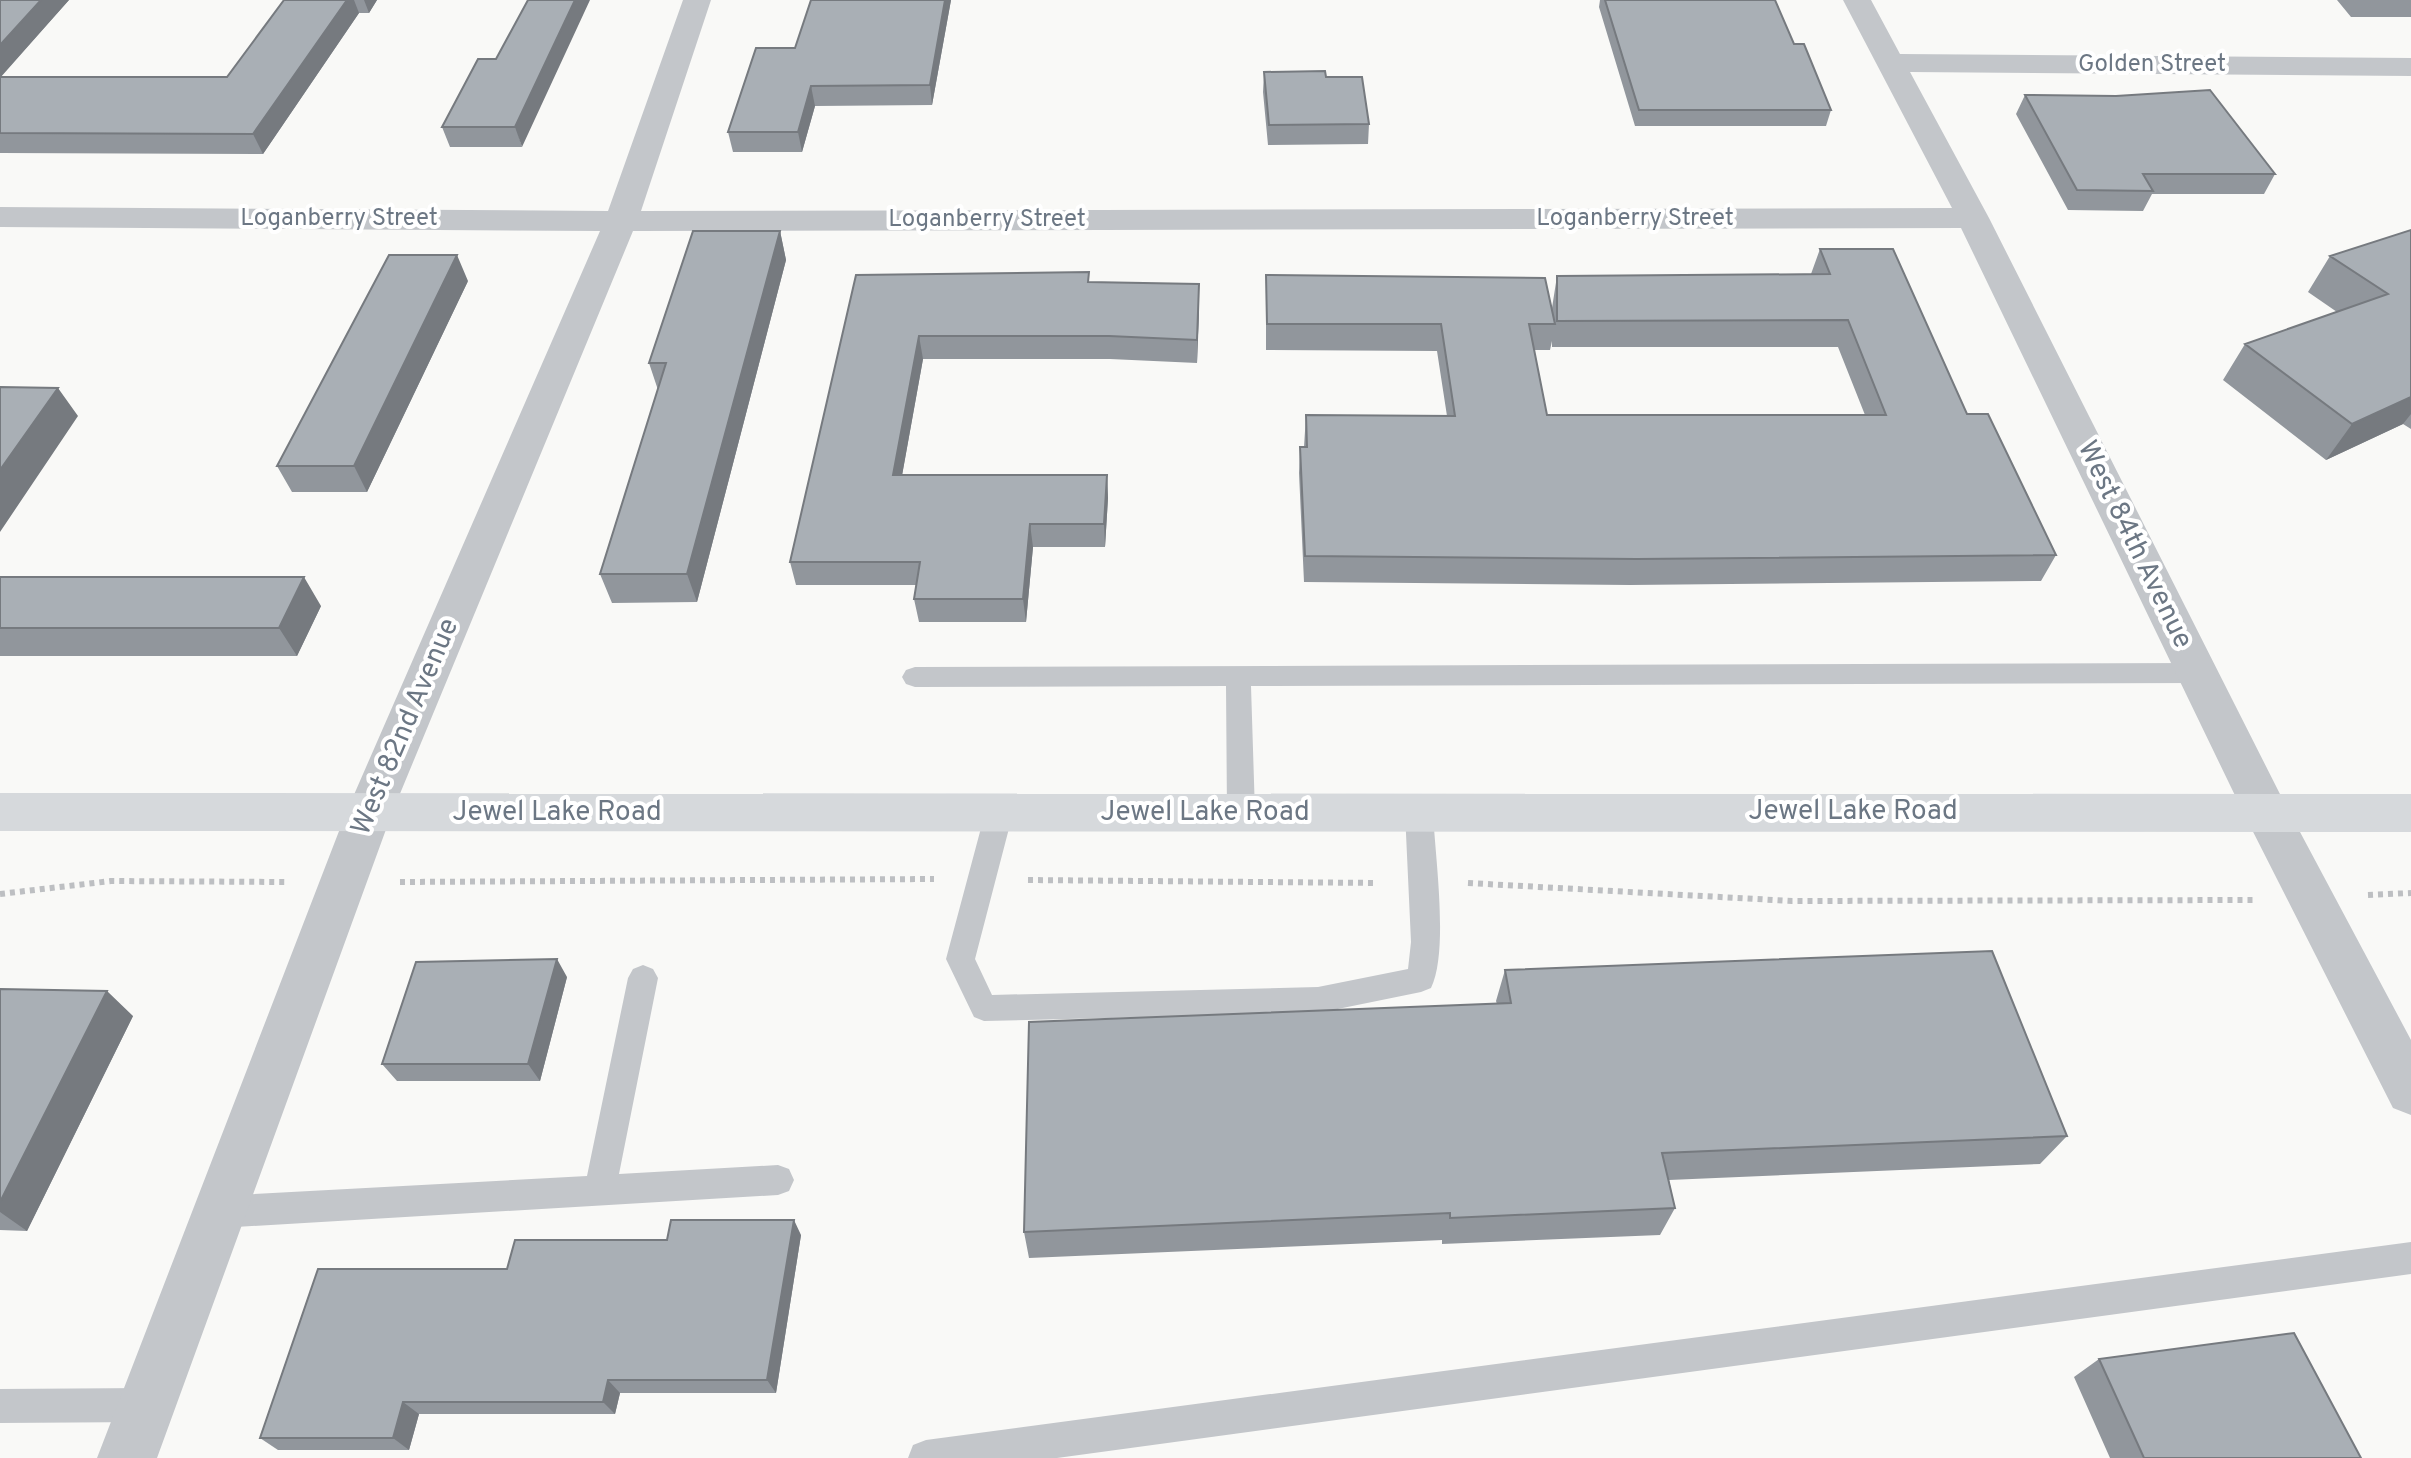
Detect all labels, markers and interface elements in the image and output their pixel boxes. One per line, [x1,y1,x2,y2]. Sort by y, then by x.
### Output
street label: Golden Street [2078,50,2226,80]
street label: Loganberry Street [240,204,438,234]
street label: Loganberry Street [1536,204,1734,234]
street label: Loganberry Street [888,205,1086,235]
street label: West 84th Avenue [2068,435,2200,655]
street label: West 82nd Avenue [344,613,468,841]
street label: Jewel Lake Road [1748,794,1958,830]
street label: Jewel Lake Road [452,795,662,831]
street label: Jewel Lake Road [1100,795,1310,831]

